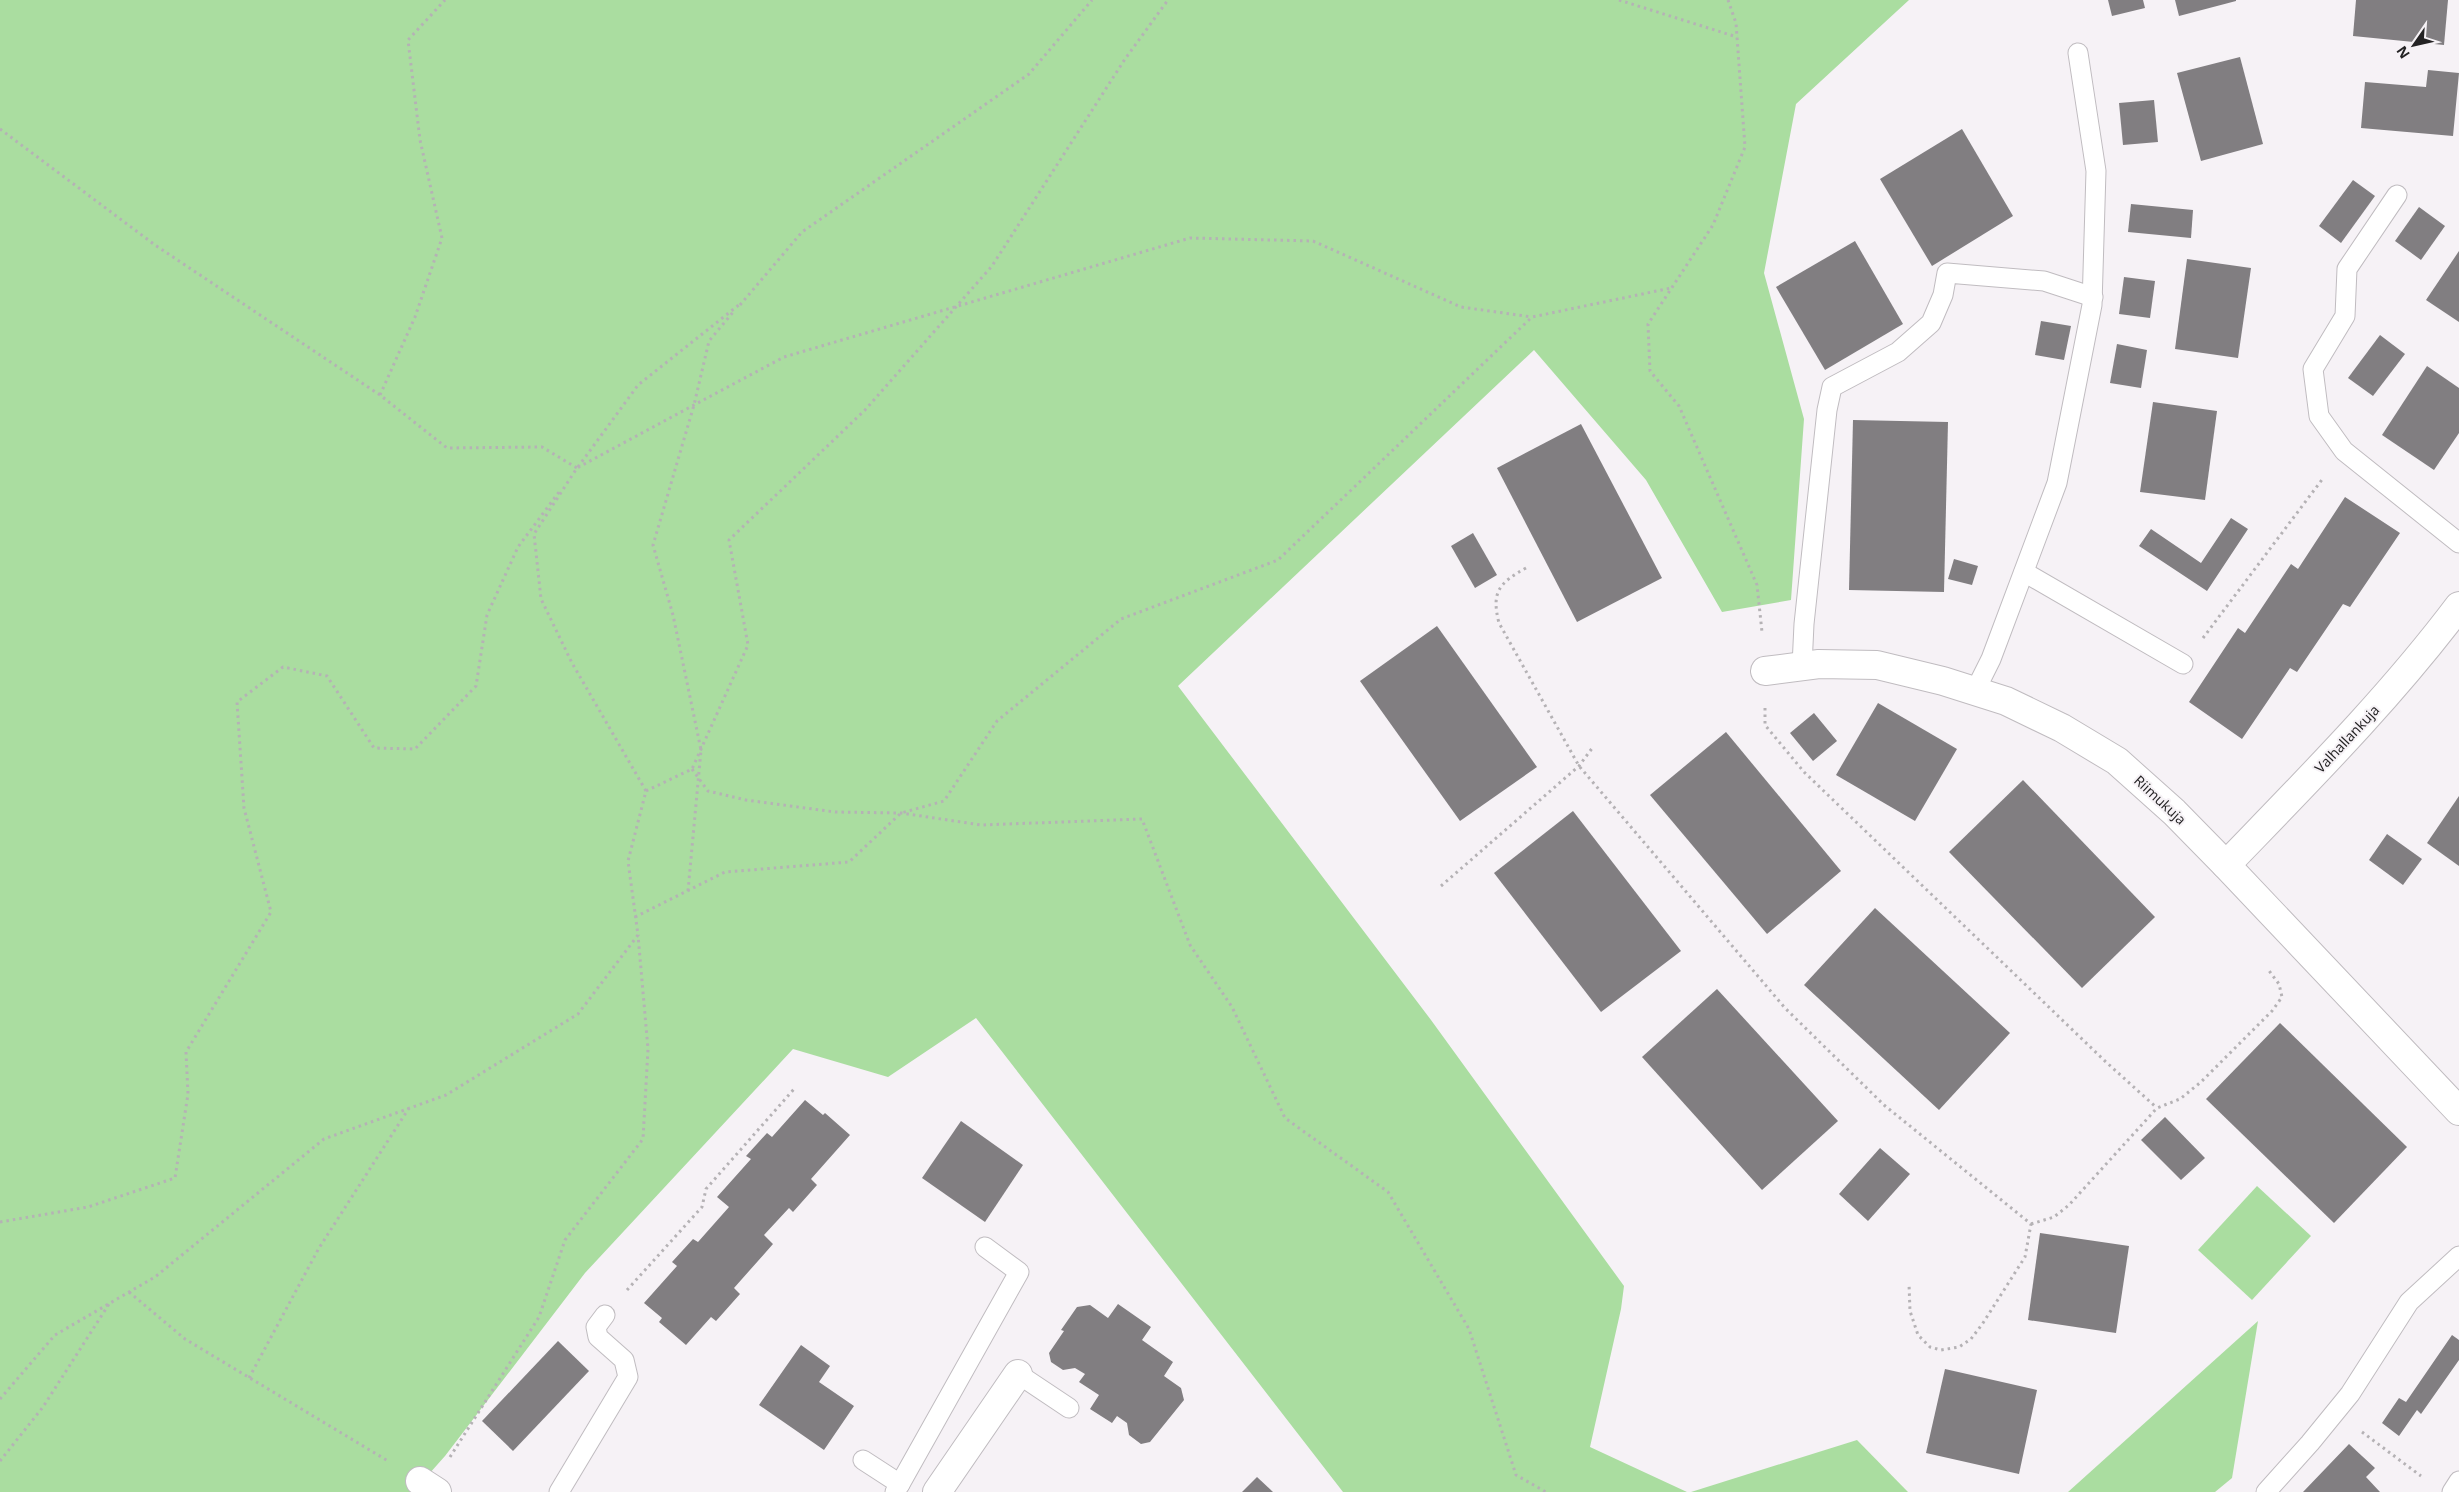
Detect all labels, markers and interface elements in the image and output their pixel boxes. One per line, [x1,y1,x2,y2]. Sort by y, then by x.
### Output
north arrow [2389,20,2439,70]
text: N [2392,43,2414,63]
street label: Valhallankuja [2310,700,2383,777]
street label: Riimukuja [2130,771,2190,829]

